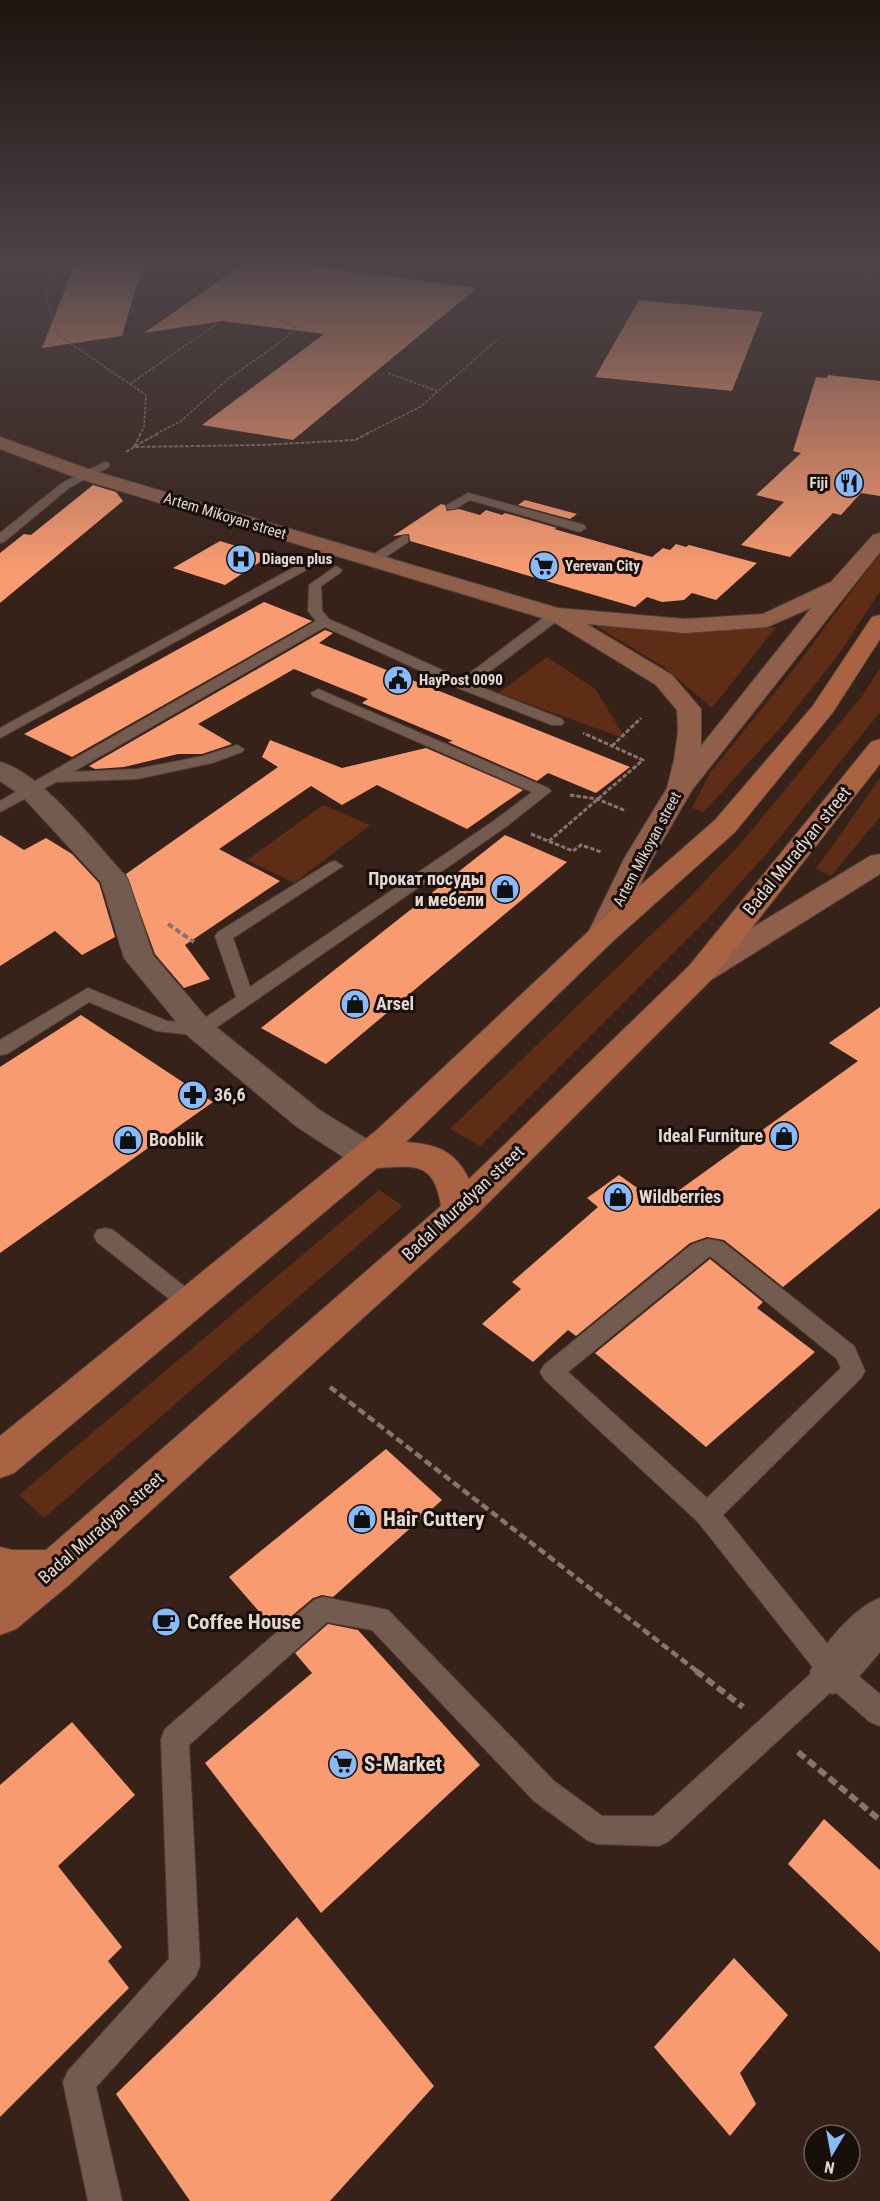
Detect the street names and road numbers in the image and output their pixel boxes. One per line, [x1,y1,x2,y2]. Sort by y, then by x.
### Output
street label: Artem Mikoyan street [162,489,288,543]
street label: Badal Muradyan street [738,782,855,919]
street label: Artem Mikoyan street [609,789,685,909]
street label: Badal Muradyan street [397,1141,528,1265]
street label: Badal Muradyan street [34,1467,168,1588]

